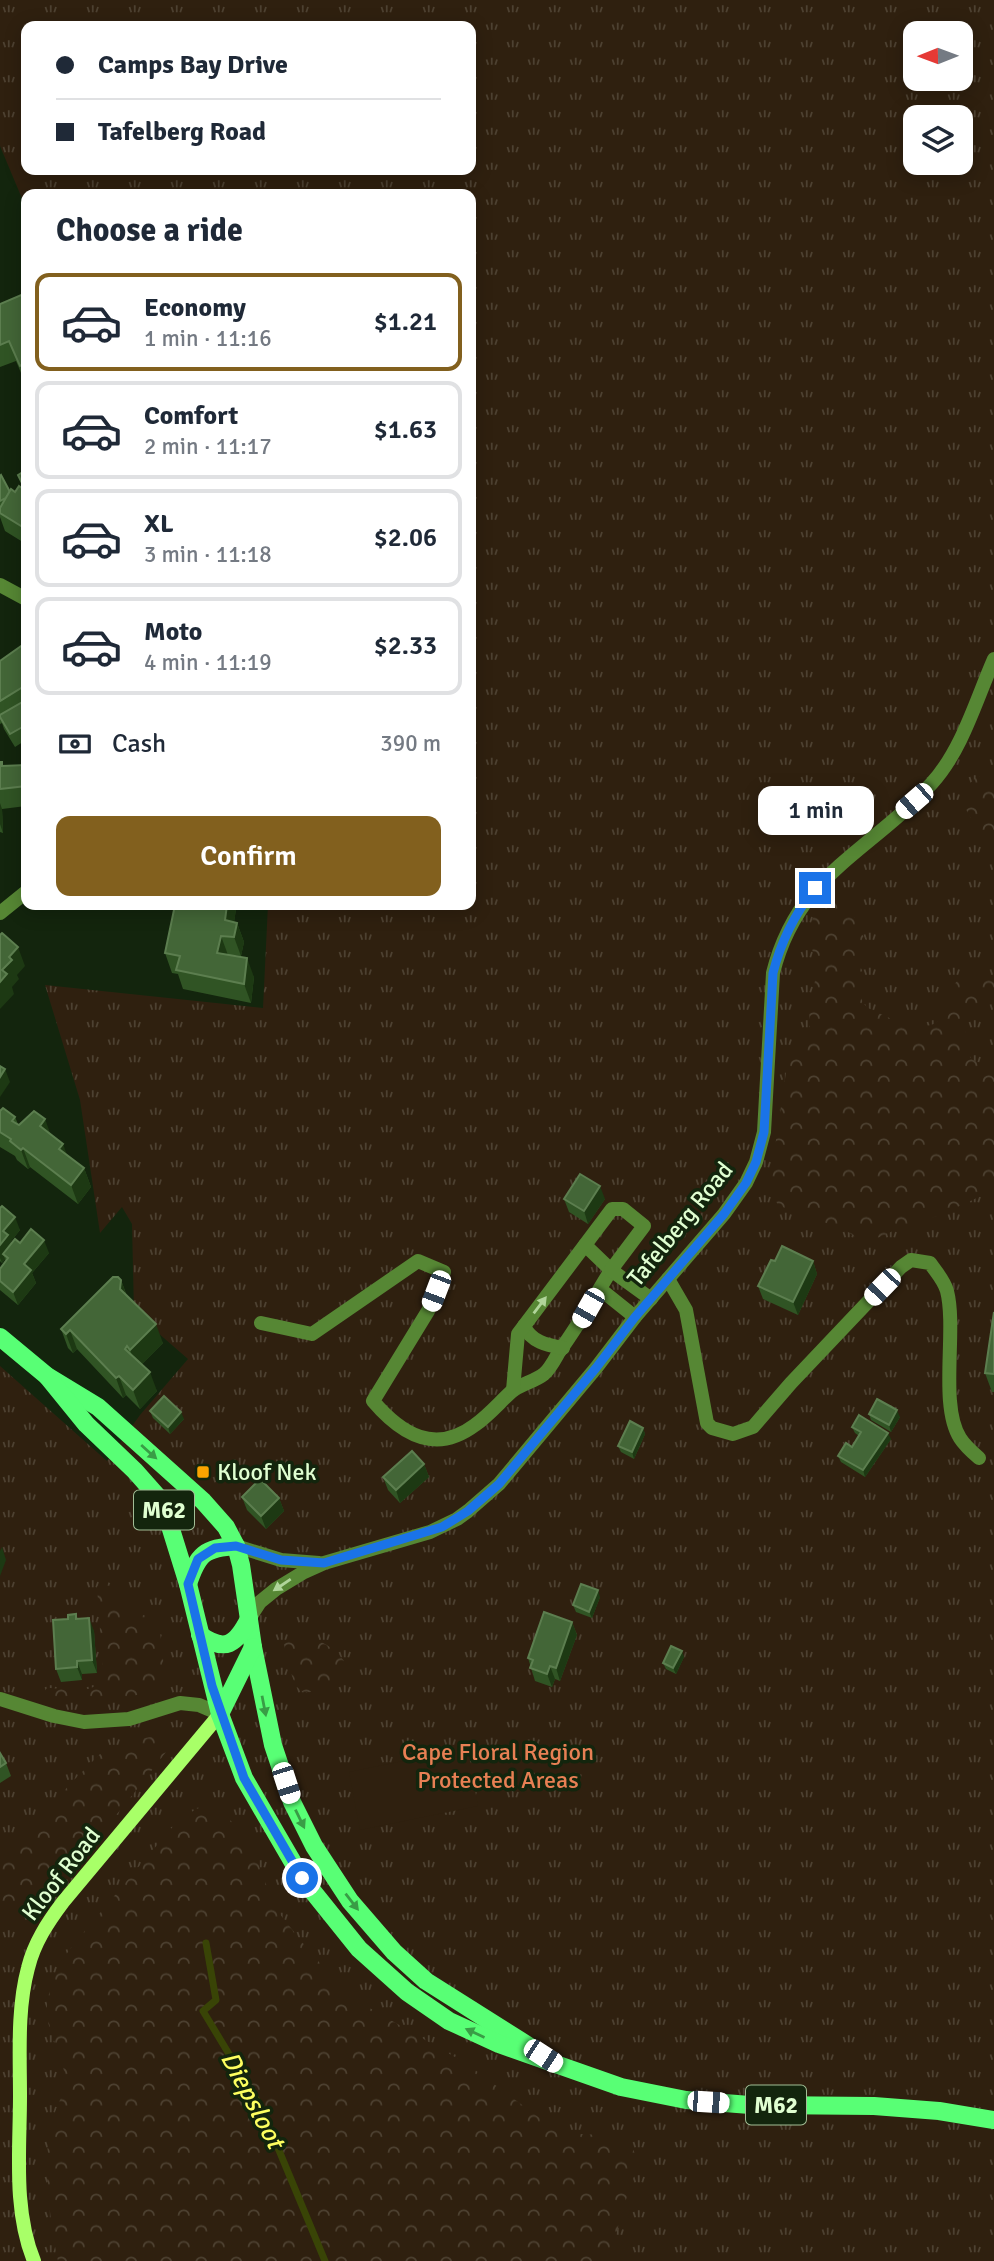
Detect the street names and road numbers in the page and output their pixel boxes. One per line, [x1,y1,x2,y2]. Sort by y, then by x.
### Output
street label: Tafelberg Road [621,1156,739,1292]
road number: M62 [134,1490,194,1530]
street label: Kloof Road [15,1821,107,1927]
road number: M62 [746,2086,806,2124]

